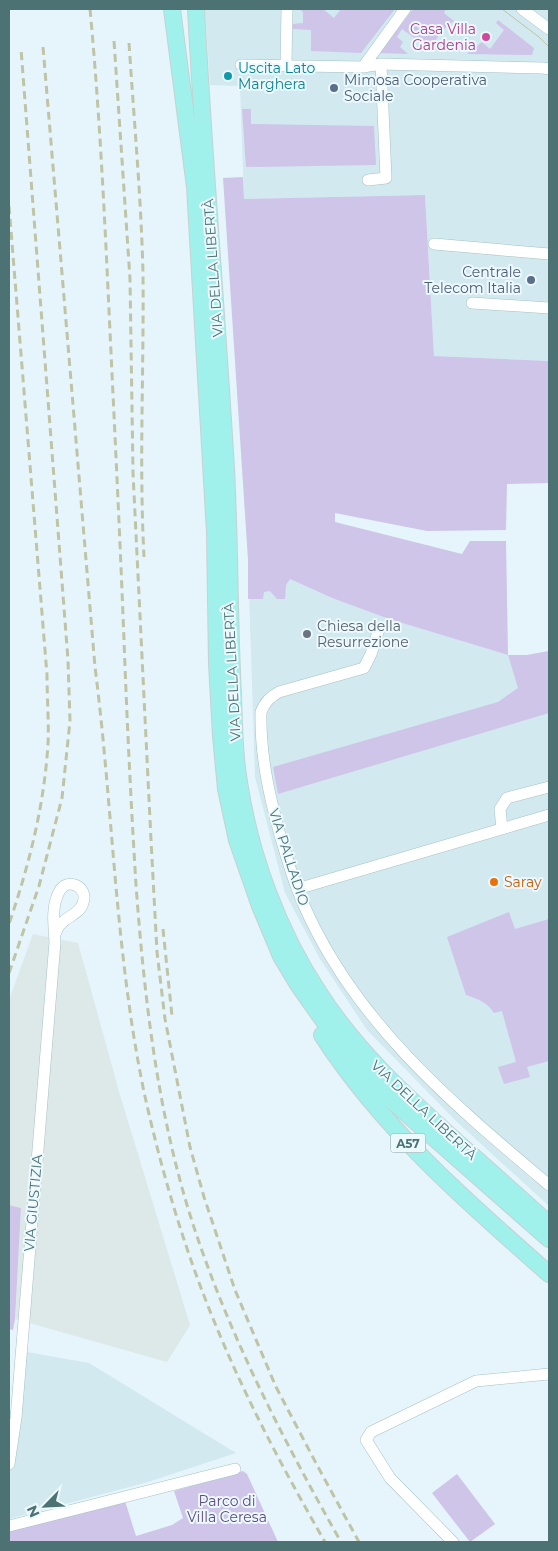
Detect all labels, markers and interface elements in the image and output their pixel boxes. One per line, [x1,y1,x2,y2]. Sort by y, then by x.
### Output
place label: Casa Villa Gardenia [410,20,476,54]
marker: Casa Villa Gardenia [480,31,492,43]
place label: Uscita Lato Marghera [238,59,316,93]
marker: Uscita Lato Marghera [222,70,234,82]
place label: Mimosa Cooperativa Sociale [344,71,487,105]
marker: Mimosa Cooperativa Sociale [328,82,340,94]
street label: VIA DELLA LIBERTÀ [199,197,227,338]
place label: Centrale Telecom Italia [424,263,521,297]
marker: Centrale Telecom Italia [525,274,537,286]
street label: VIA DELLA LIBERTÀ [219,601,245,742]
place label: Chiesa della Resurrezione [317,617,409,651]
marker: Chiesa della Resurrezione [301,628,313,640]
street label: VIA PALLADIO [265,806,313,908]
place label: Saray [504,873,542,891]
marker: Saray [488,876,500,888]
street label: VIA DELLA LIBERTÀ [367,1056,482,1164]
road number: A57 [390,1134,426,1152]
street label: VIA GIUSTIZIA [20,1153,46,1252]
north arrow [20,1481,70,1531]
park label: Parco di Villa Ceresa [187,1492,267,1526]
text: N [23,1502,44,1520]

